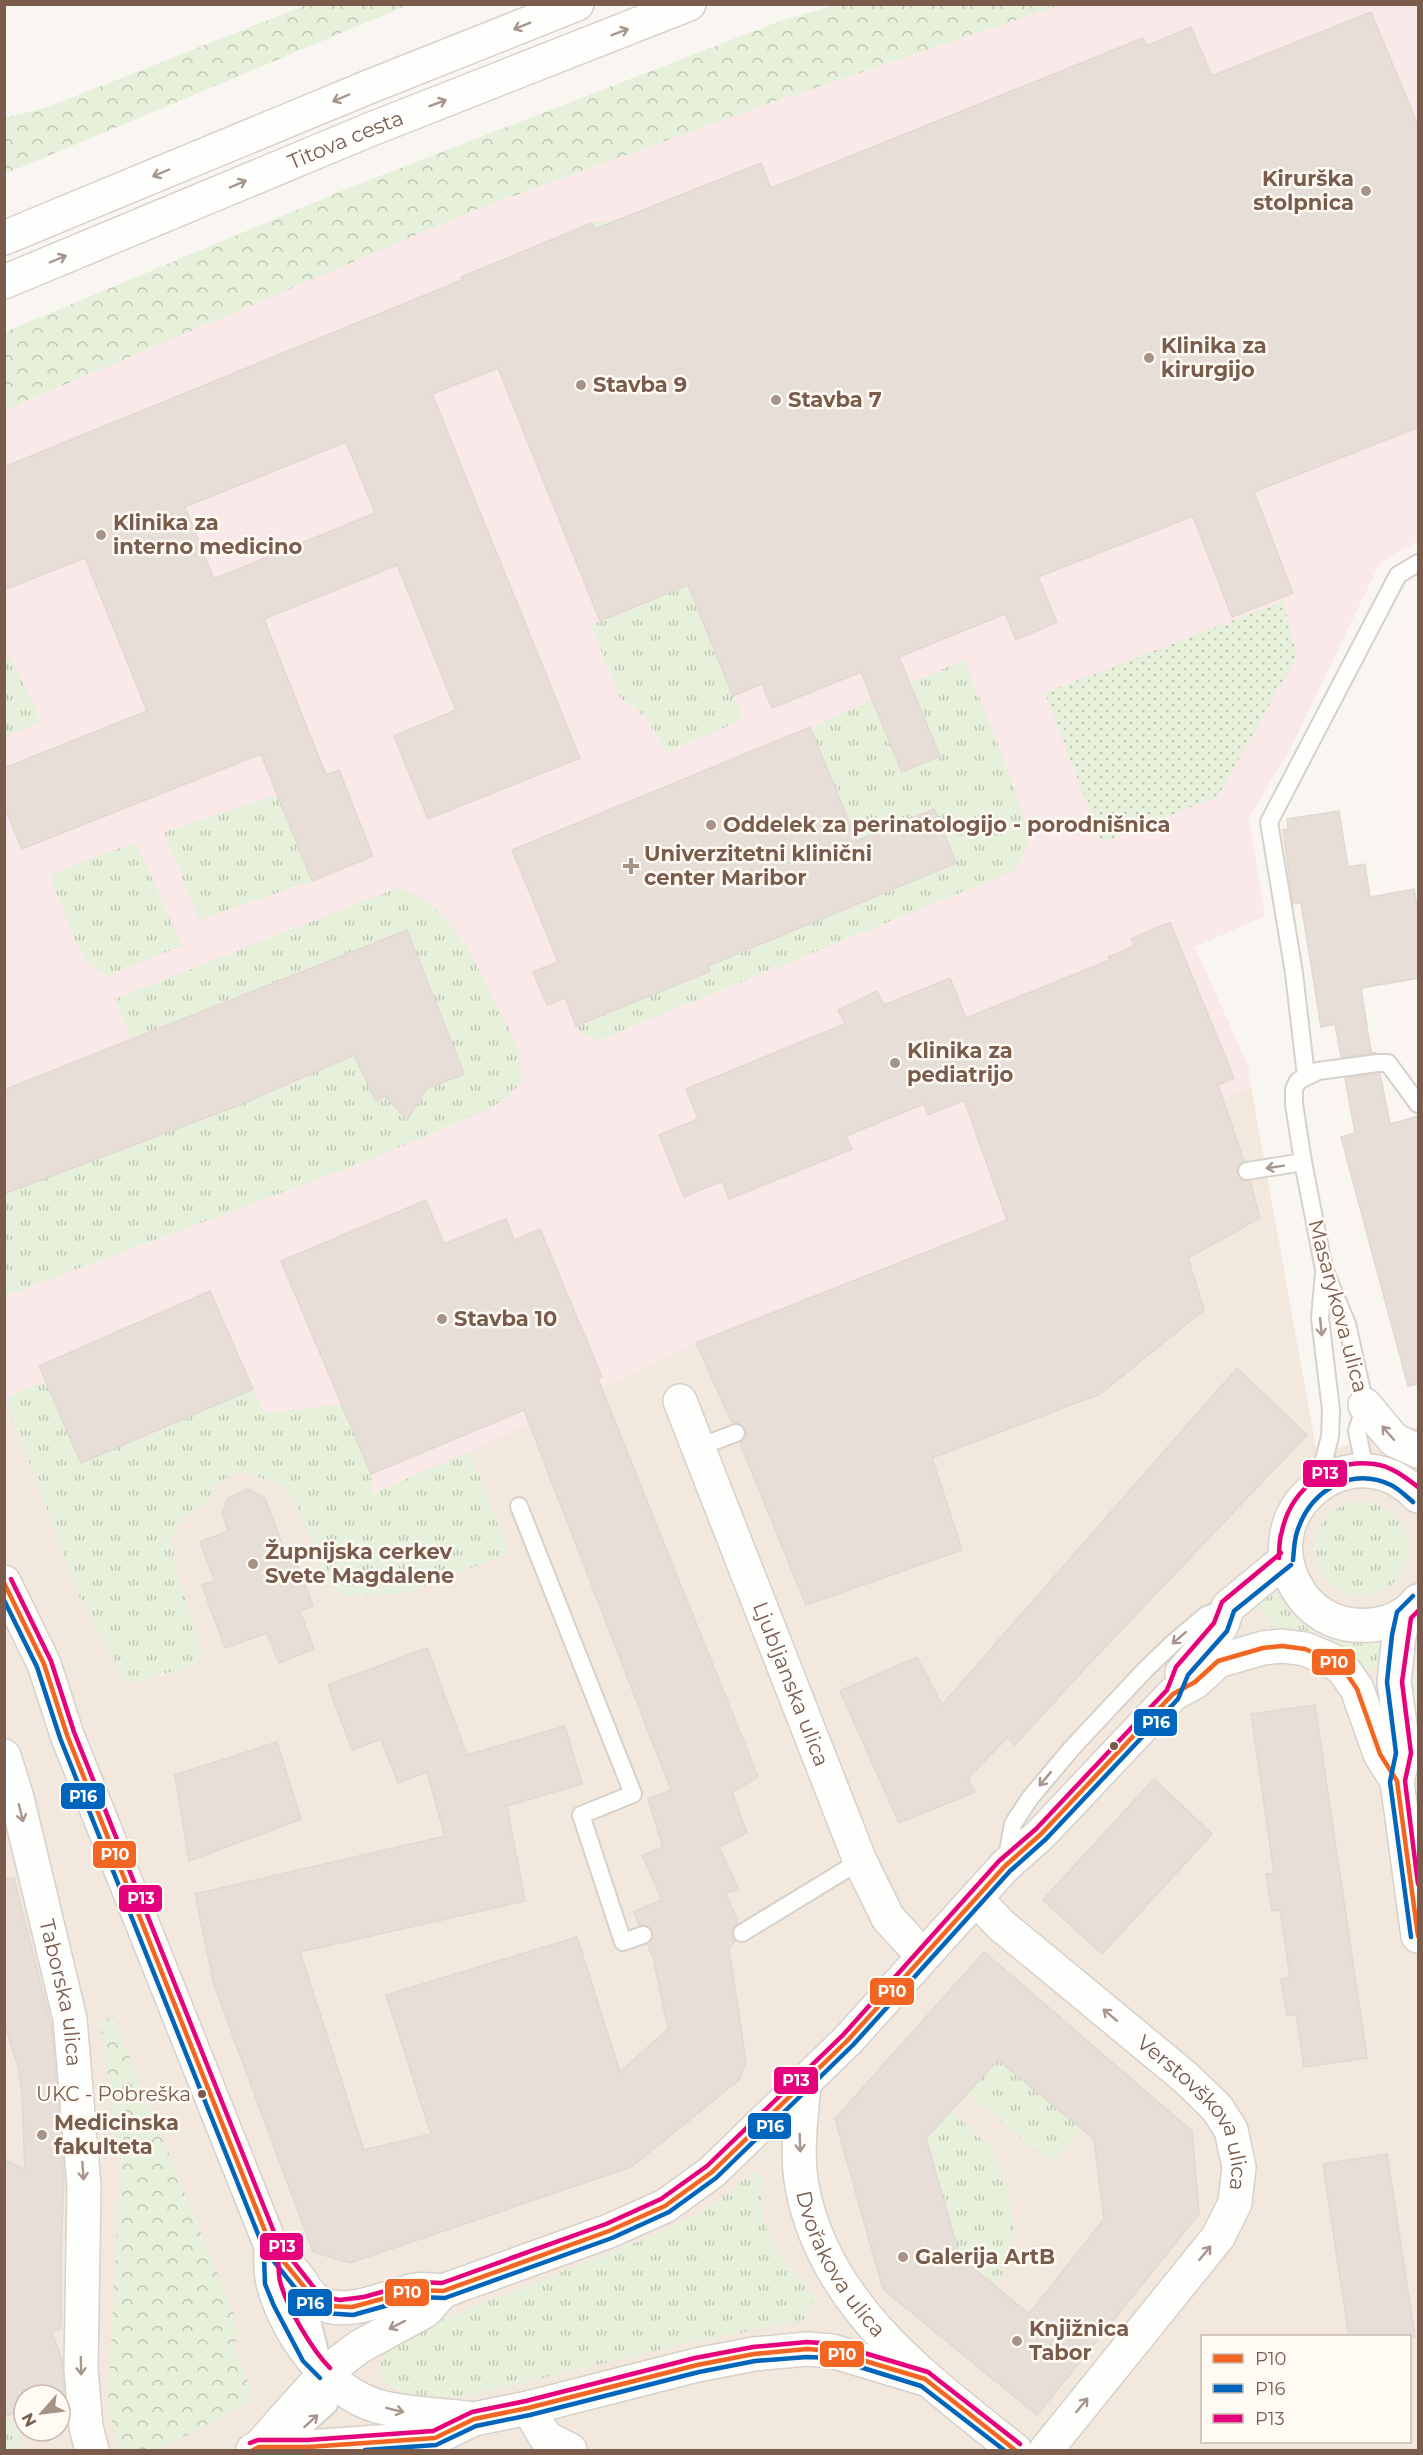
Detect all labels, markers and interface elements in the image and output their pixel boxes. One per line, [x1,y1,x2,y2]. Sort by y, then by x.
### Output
one-way arrow [514,21,532,32]
one-way arrow [610,25,629,36]
one-way arrow [332,93,351,104]
one-way arrow [429,96,447,107]
street label: Titova cesta [284,105,407,174]
place label: Kirurška stolpnica [1253,166,1354,215]
one-way arrow [152,168,171,179]
one-way arrow [229,178,247,189]
marker: Kirurška stolpnica [1359,184,1373,198]
one-way arrow [49,253,67,265]
place label: Klinika za kirurgijo [1161,333,1267,382]
marker: Klinika za kirurgijo [1142,351,1156,365]
place label: Stavba 9 [593,372,687,397]
marker: Stavba 9 [574,378,588,392]
place label: Stavba 7 [788,387,882,412]
marker: Stavba 7 [769,393,783,407]
place label: Klinika za interno medicino [113,510,303,559]
marker: Klinika za interno medicino [94,528,108,542]
place label: Oddelek za perinatologijo - porodnišnica [723,812,1171,837]
marker: Oddelek za perinatologijo - porodnišnica [704,818,718,832]
place label: Univerzitetni klinični center Maribor [644,841,872,890]
marker: Univerzitetni klinični center Maribor [622,857,640,875]
place label: Klinika za pediatrijo [907,1038,1013,1087]
marker: Klinika za pediatrijo [888,1056,902,1070]
one-way arrow [1266,1162,1286,1173]
street label: Masarykova ulica [1303,1217,1374,1395]
place label: Stavba 10 [454,1306,557,1331]
marker: Stavba 10 [435,1312,449,1326]
one-way arrow [1316,1317,1327,1337]
one-way arrow [1381,1426,1395,1441]
line badge: P13 [1302,1459,1348,1488]
text: P13 [1311,1464,1339,1483]
place label: Župnijska cerkev Svete Magdalene [265,1539,454,1588]
marker: Župnijska cerkev Svete Magdalene [246,1557,260,1571]
street label: Ljubljanska ulica [748,1598,835,1770]
one-way arrow [1172,1631,1187,1645]
line badge: P10 [1311,1648,1356,1676]
text: P10 [1320,1653,1349,1672]
line badge: P16 [1133,1708,1178,1737]
text: P16 [1142,1713,1170,1732]
unlabelled marker [1108,1740,1120,1752]
one-way arrow [1038,1771,1052,1786]
line badge: P16 [60,1782,106,1810]
text: P16 [69,1787,97,1806]
one-way arrow [15,1803,27,1822]
line badge: P10 [92,1840,137,1869]
text: P10 [101,1845,130,1864]
line badge: P13 [118,1884,163,1913]
text: P13 [127,1889,155,1908]
street label: Taborska ulica [35,1917,87,2068]
line badge: P10 [869,1977,915,2006]
text: P10 [878,1982,907,2001]
one-way arrow [1102,2008,1118,2021]
street label: Verstovškova ulica [1132,2030,1252,2192]
line badge: P13 [773,2066,819,2095]
text: P13 [782,2071,810,2090]
place label: UKC - Pobreška [36,2082,191,2106]
marker: UKC - Pobreška [196,2088,208,2100]
place label: Medicinska fakulteta [54,2110,179,2159]
line badge: P16 [747,2112,792,2140]
text: P16 [756,2117,784,2136]
marker: Medicinska fakulteta [35,2128,49,2142]
one-way arrow [795,2133,806,2153]
one-way arrow [77,2161,88,2181]
street label: Dvořakova ulica [791,2188,891,2342]
line badge: P13 [259,2232,304,2261]
text: P13 [268,2237,296,2256]
place label: Galerija ArtB [915,2244,1055,2269]
one-way arrow [1198,2246,1211,2262]
marker: Galerija ArtB [896,2250,910,2264]
line badge: P10 [384,2278,430,2307]
text: P10 [393,2283,422,2302]
line badge: P16 [287,2288,333,2317]
text: P16 [296,2294,324,2313]
place label: Knjižnica Tabor [1029,2316,1129,2365]
one-way arrow [388,2320,406,2332]
marker: Knjižnica Tabor [1010,2334,1024,2348]
legend [1201,2335,1411,2443]
line badge: P10 [819,2340,865,2368]
text: P10 [828,2345,857,2364]
text: P10 [1255,2348,1286,2370]
one-way arrow [75,2356,87,2376]
text: P16 [1255,2378,1285,2400]
north arrow [12,2383,72,2443]
one-way arrow [1076,2397,1089,2413]
one-way arrow [385,2405,404,2416]
text: P13 [1255,2408,1285,2430]
text: N [18,2410,41,2430]
one-way arrow [303,2414,318,2428]

